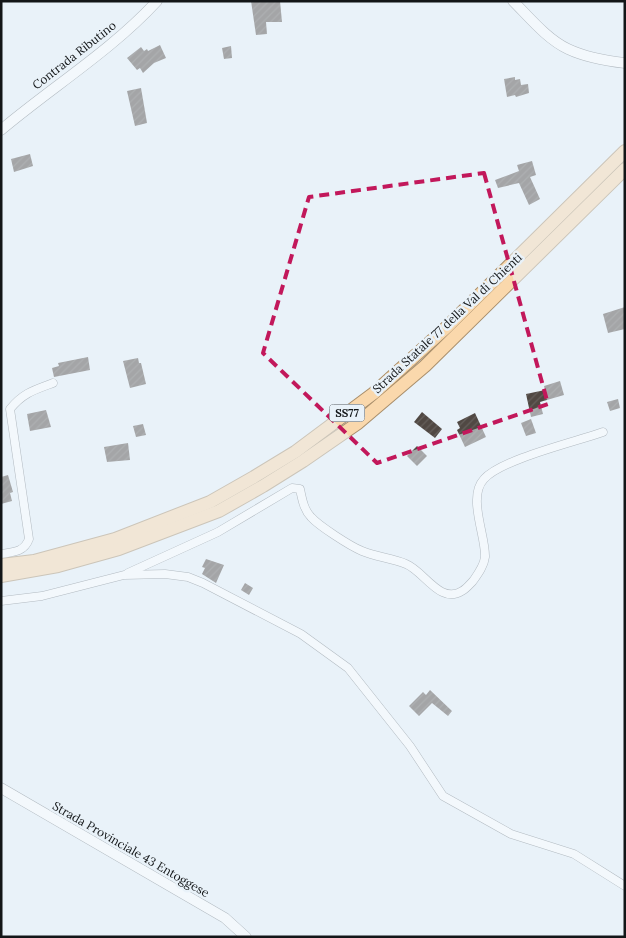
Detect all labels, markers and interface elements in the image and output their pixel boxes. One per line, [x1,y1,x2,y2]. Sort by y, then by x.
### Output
street label: Contrada Ributino [29,18,119,92]
street label: Strada Statale 77 della Val di Chienti [369,250,525,396]
road number: SS77 [330,404,364,422]
street label: Strada Provinciale 43 Entoggese [50,798,213,900]

